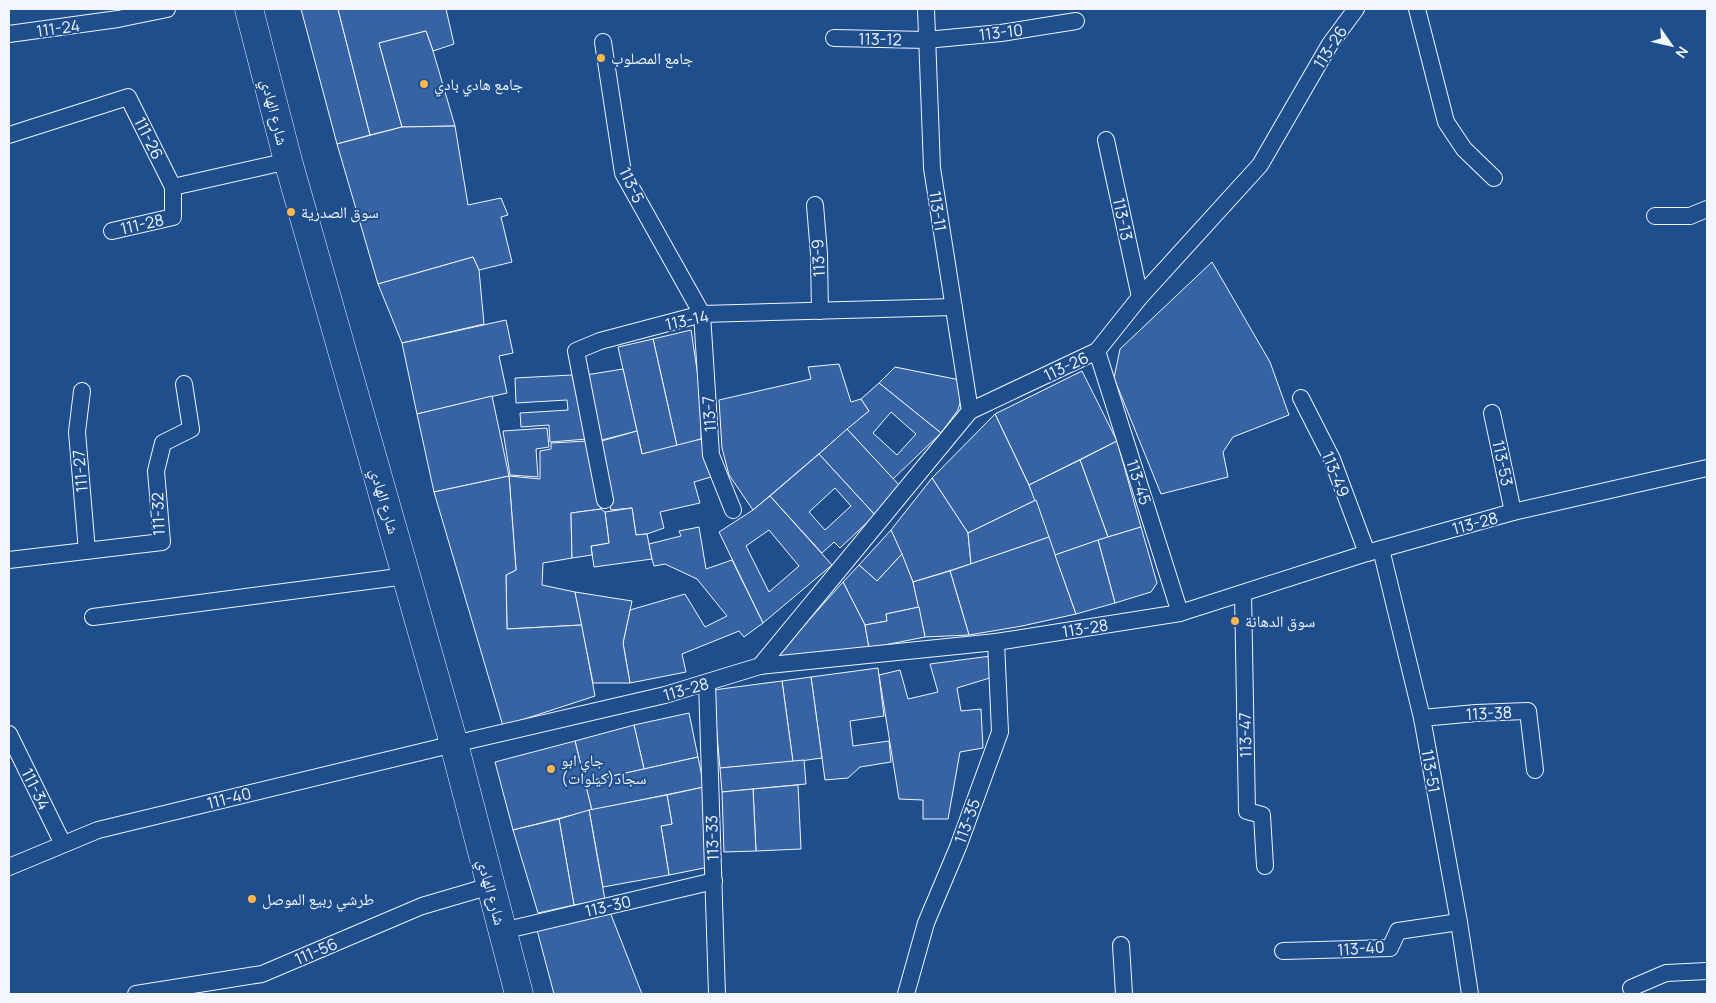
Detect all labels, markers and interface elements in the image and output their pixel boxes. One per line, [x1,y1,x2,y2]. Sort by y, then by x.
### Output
street label: 111-24 [35,14,81,42]
street label: 113-10 [978,18,1024,46]
north arrow [1646,20,1696,70]
street label: 113-26 [1308,21,1352,73]
street label: 113-12 [858,28,902,50]
text: N [1672,43,1693,62]
place label: جامع المصلوب [611,47,693,69]
marker: جامع المصلوب [595,52,607,64]
place label: جامع هادي بادي [434,73,523,97]
street label: شارع الهادي [254,77,294,148]
marker: جامع هادي بادي [418,78,430,90]
street label: 111-26 [129,113,169,163]
street label: 113-5 [614,163,650,207]
street label: 113-11 [924,189,952,233]
street label: 113-13 [1108,196,1138,242]
place label: سوق الصدرية [301,201,379,223]
marker: سوق الصدرية [285,206,297,218]
street label: 111-28 [118,208,166,240]
street label: 113-9 [806,238,830,278]
street label: 113-14 [663,305,711,335]
street label: 113-26 [1040,346,1092,386]
street label: 113-7 [697,395,721,433]
street label: 113-53 [1487,438,1519,488]
street label: 113-49 [1317,448,1355,500]
street label: 111-27 [67,449,93,493]
street label: 113-45 [1121,456,1157,508]
street label: شارع الهادي [363,466,405,537]
street label: 111-32 [146,492,170,536]
street label: 113-28 [1450,506,1500,540]
place label: سوق الدهانة [1245,610,1315,632]
street label: 113-28 [1060,614,1110,642]
marker: سوق الدهانة [1229,615,1241,627]
street label: 113-28 [661,672,711,706]
street label: 113-38 [1465,701,1513,725]
street label: 113-47 [1234,712,1256,758]
street label: 113-51 [1416,748,1446,794]
place label: جاي ابو سجاد(كيلوات) [561,749,646,789]
marker: جاي ابو سجاد(كيلوات) [545,763,557,775]
street label: 111-34 [17,765,55,813]
street label: 111-40 [205,782,253,814]
street label: 113-35 [949,796,985,846]
street label: 113-33 [700,815,724,861]
street label: شارع الهادي [471,857,511,928]
place label: طرشي ربيع الموصل [262,888,374,912]
street label: 113-30 [583,890,633,922]
marker: طرشي ربيع الموصل [246,893,258,905]
street label: 111-56 [291,932,341,970]
street label: 113-40 [1337,935,1385,961]

